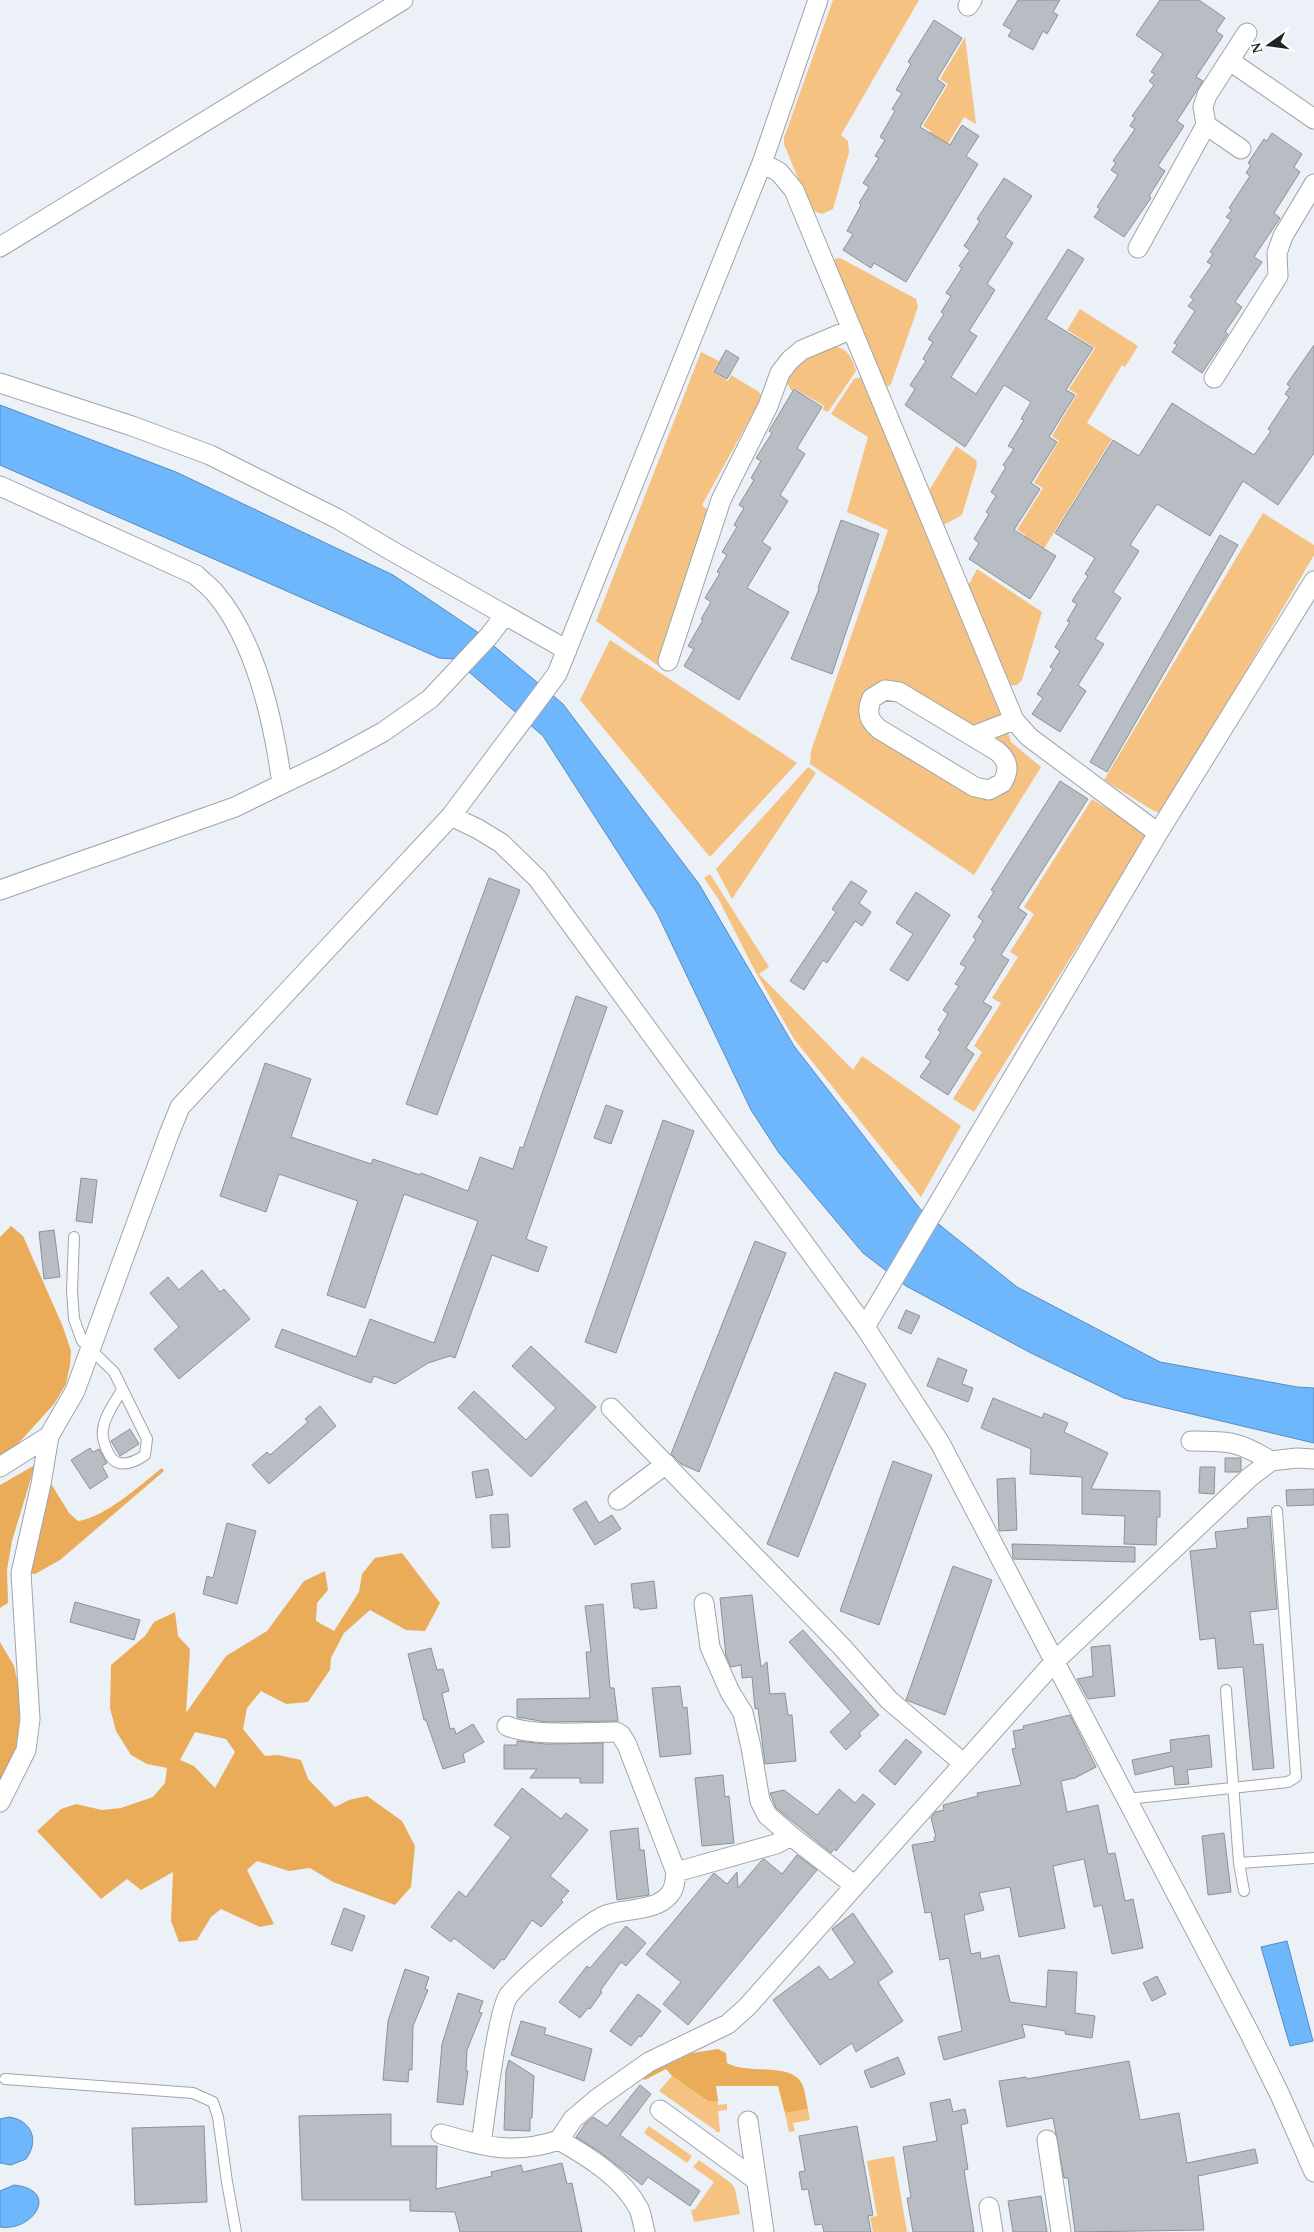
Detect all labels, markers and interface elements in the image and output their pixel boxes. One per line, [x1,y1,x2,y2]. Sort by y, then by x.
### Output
north arrow [1244,20,1294,70]
text: N [1248,41,1265,55]

